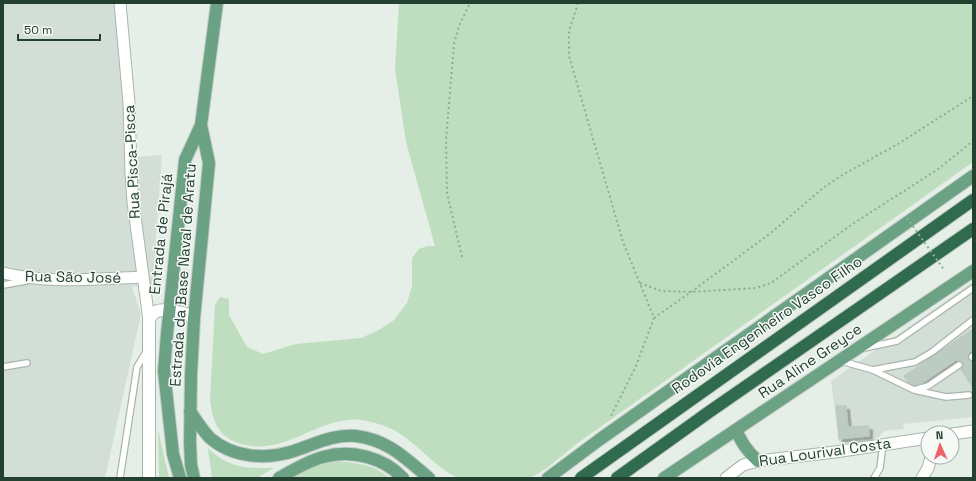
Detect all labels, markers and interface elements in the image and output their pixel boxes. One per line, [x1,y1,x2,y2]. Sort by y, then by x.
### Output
scale bar [18,16,100,42]
text: 50 m [24,22,52,38]
street label: Rua Pisca-Pisca [119,104,144,220]
street label: Estrada da Base Naval de Aratu [165,163,200,387]
street label: Entrada de Pirajá [145,172,176,295]
street label: Rodovia Engenheiro Vasco Filho [668,251,866,398]
street label: Rua São José [25,266,121,287]
street label: Rua Aline Greyce [754,319,865,402]
north arrow [920,425,960,465]
text: N [935,428,944,442]
street label: Rua Lourival Costa [758,433,893,470]

